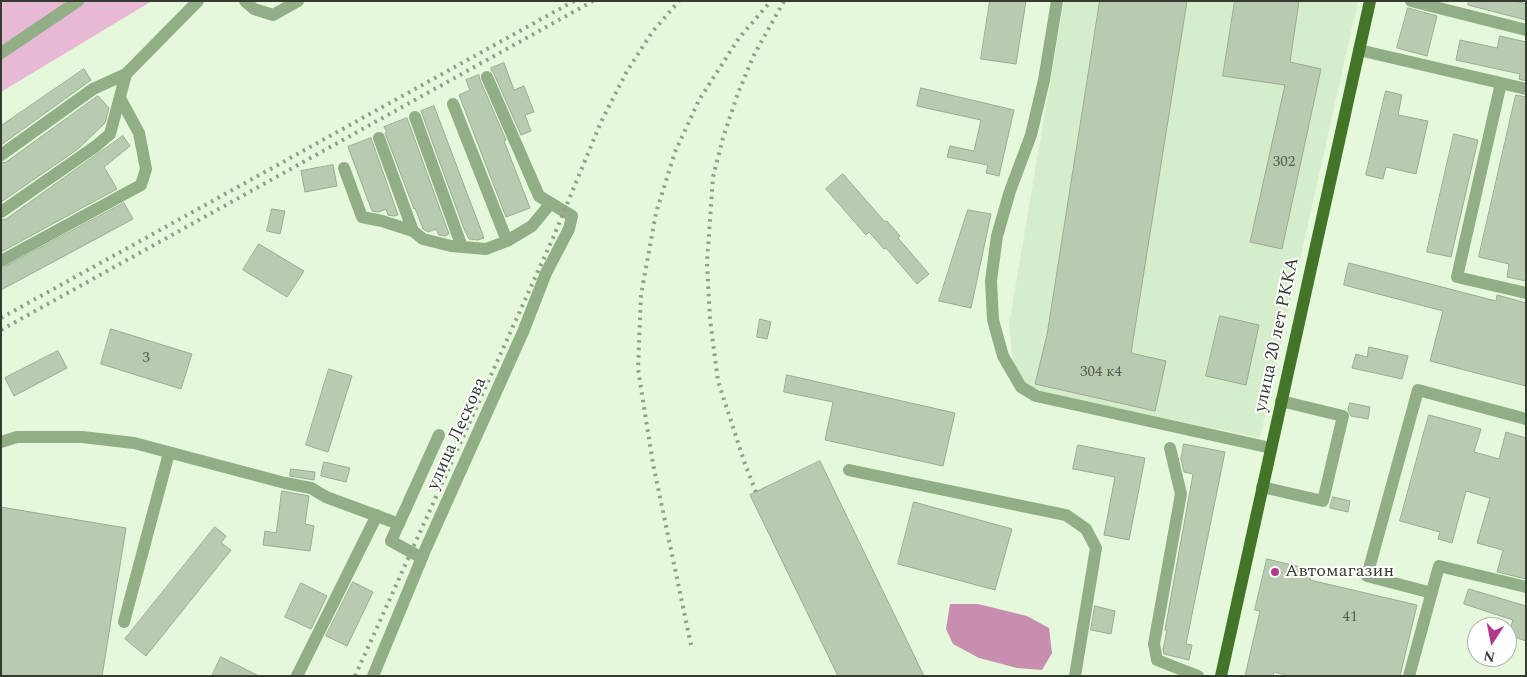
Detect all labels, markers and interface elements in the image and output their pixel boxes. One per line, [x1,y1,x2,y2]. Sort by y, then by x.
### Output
house number: 302 [1273,154,1295,172]
street label: улица 20 лет РККА [1251,256,1305,414]
house number: 3 [142,350,150,368]
house number: 304 к4 [1080,364,1122,382]
street label: улица Лескова [424,374,492,494]
place label: Автомагазин [1285,561,1394,583]
marker: Автомагазин [1269,566,1281,578]
house number: 41 [1343,609,1357,627]
north arrow [1467,617,1517,667]
text: N [1482,645,1497,668]

